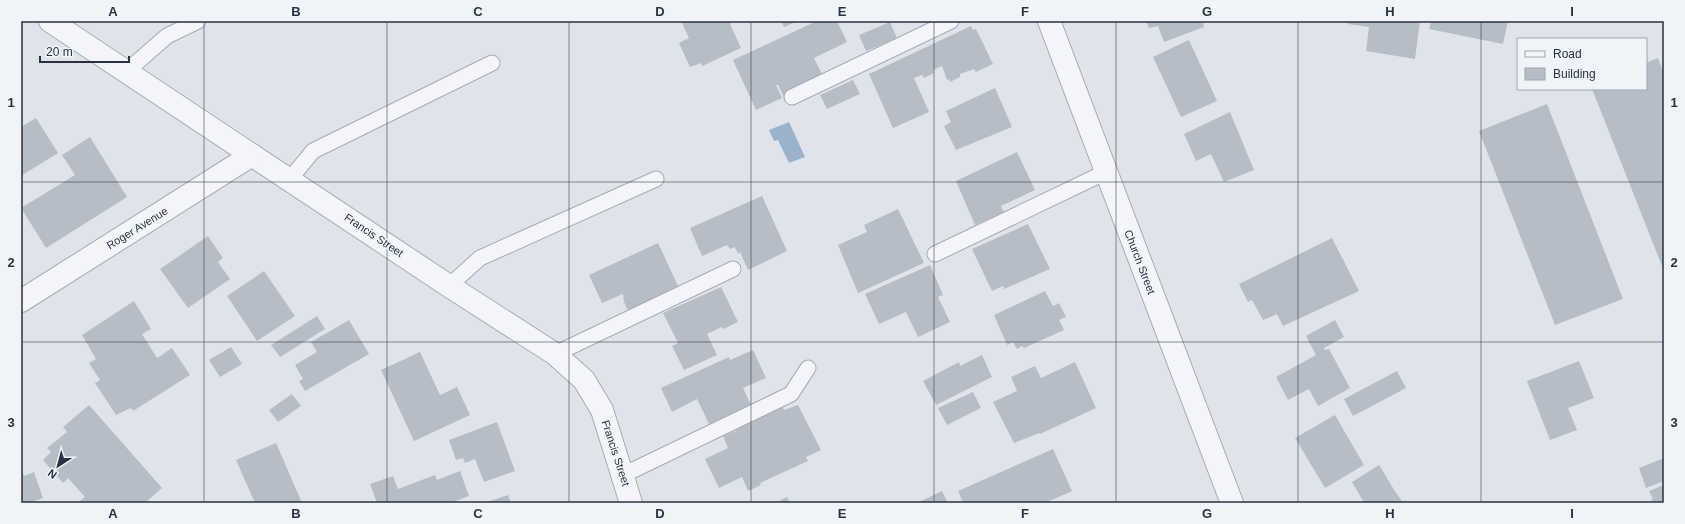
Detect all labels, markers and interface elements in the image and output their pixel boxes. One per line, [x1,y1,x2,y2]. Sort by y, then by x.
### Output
text: A [108,4,118,19]
text: B [291,4,301,19]
text: C [473,4,483,19]
text: D [655,4,665,19]
text: E [838,4,847,19]
text: F [1021,4,1029,19]
text: G [1202,4,1212,19]
text: H [1385,4,1395,19]
text: I [1570,4,1574,19]
scale bar [40,38,129,64]
legend [1517,38,1647,90]
text: 20 m [46,45,73,59]
text: Road [1553,47,1582,61]
text: Building [1553,67,1596,81]
text: 1 [7,95,15,110]
text: 1 [1670,95,1678,110]
street label: Roger Avenue [104,204,170,252]
street label: Francis Street [342,211,406,259]
street label: Church Street [1122,228,1158,296]
text: 2 [7,255,15,270]
text: 2 [1670,255,1678,270]
text: 3 [7,415,15,430]
text: 3 [1670,415,1678,430]
street label: Francis Street [600,419,632,487]
north arrow [38,446,78,486]
text: N [45,467,59,481]
text: A [108,506,118,521]
text: B [291,506,301,521]
text: C [473,506,483,521]
text: D [655,506,665,521]
text: E [838,506,847,521]
text: F [1021,506,1029,521]
text: G [1202,506,1212,521]
text: H [1385,506,1395,521]
text: I [1570,506,1574,521]

